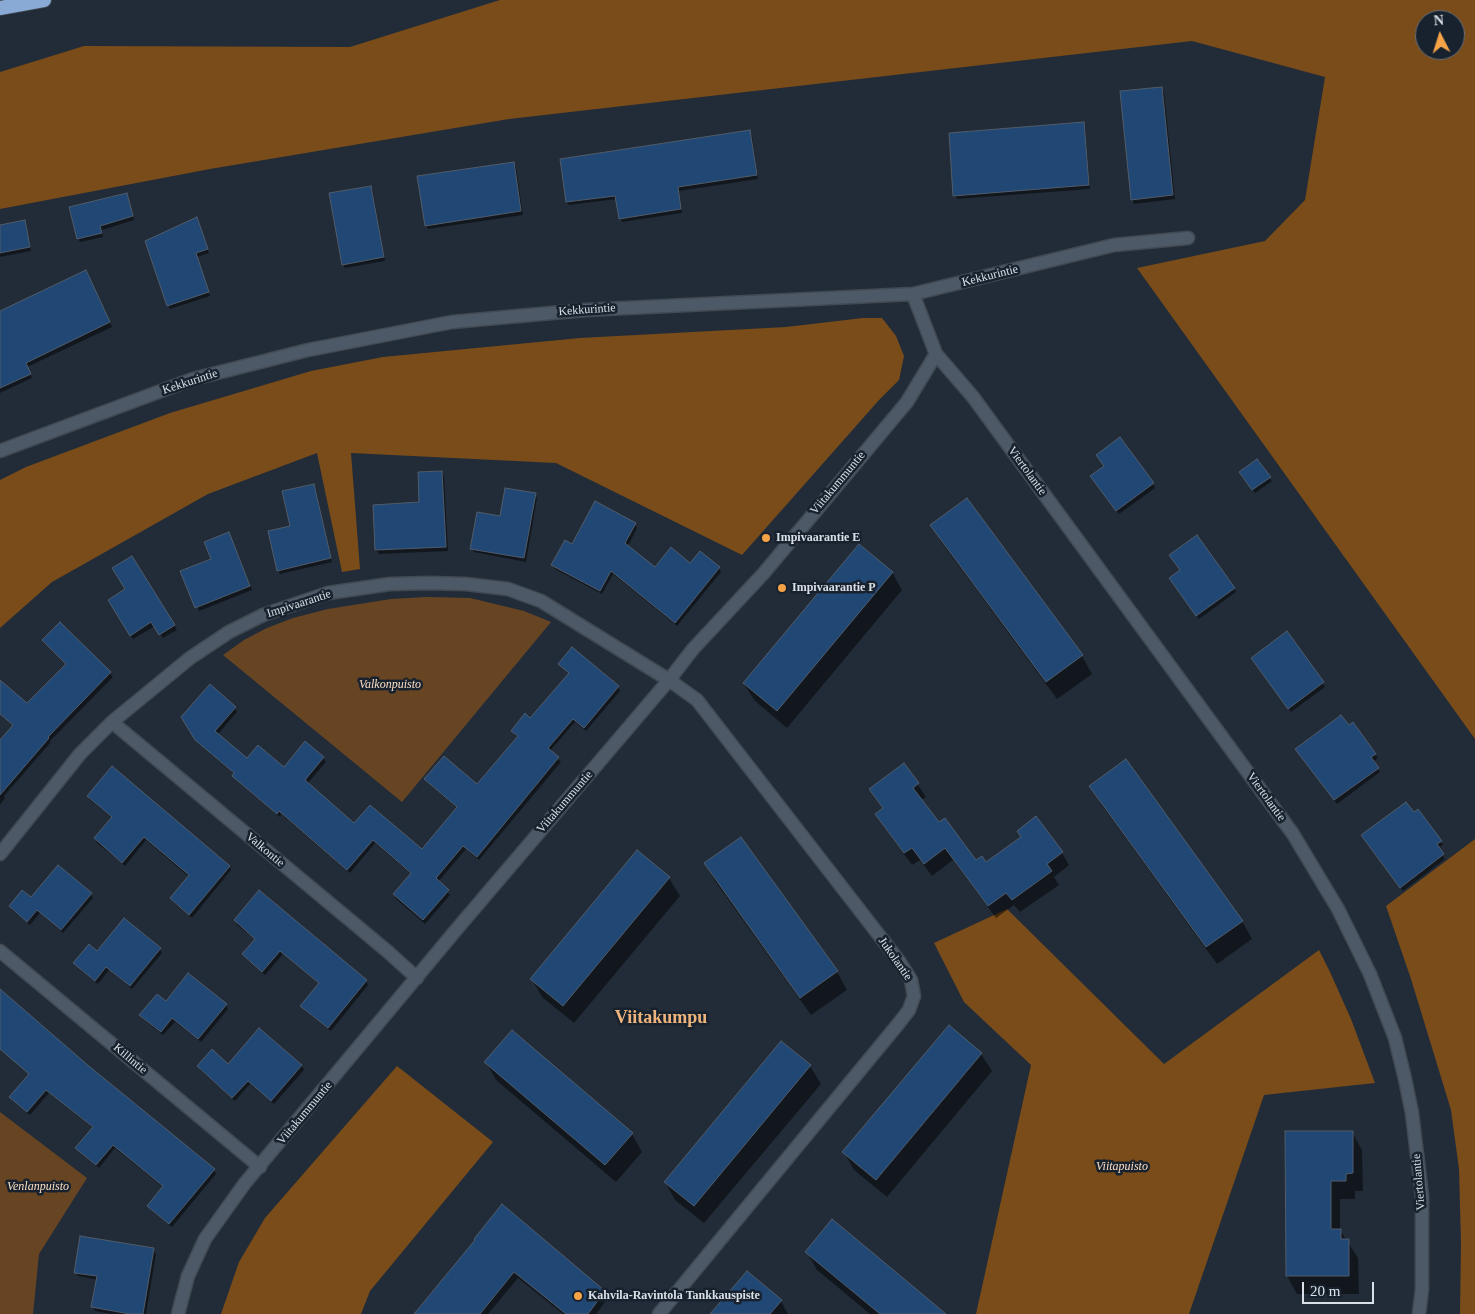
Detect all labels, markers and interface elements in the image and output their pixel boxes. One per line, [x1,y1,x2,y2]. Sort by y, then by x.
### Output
north arrow [1415,10,1465,60]
text: N [1433,13,1444,28]
street label: Kekkurintie [960,262,1020,290]
street label: Kekkurintie [558,301,616,319]
street label: Kekkurintie [161,366,219,398]
street label: Viertolantie [1005,444,1049,498]
street label: Viitakummuntie [807,449,869,517]
place label: Impivaarantie E [776,531,860,545]
marker: Impivaarantie E [760,532,772,544]
place label: Impivaarantie P [792,581,876,595]
marker: Impivaarantie P [776,582,788,594]
street label: Impivaarantie [265,587,333,621]
park label: Valkonpuisto [359,678,421,692]
street label: Viitakummuntie [534,768,596,836]
street label: Viertolantie [1244,770,1288,824]
street label: Valkontie [243,830,287,870]
street label: Jukolantie [875,935,915,983]
district label: Viitakumpu [615,1007,707,1029]
street label: Killintie [110,1041,150,1077]
street label: Viitakummuntie [274,1079,336,1147]
street label: Viertolantie [1409,1153,1429,1211]
park label: Viitapuisto [1096,1160,1148,1174]
park label: Venlanpuisto [7,1180,69,1194]
scale bar [1305,1272,1378,1304]
text: 20 m [1310,1283,1340,1299]
place label: Kahvila-Ravintola Tankkauspiste [588,1289,760,1303]
marker: Kahvila-Ravintola Tankkauspiste [572,1290,584,1302]

